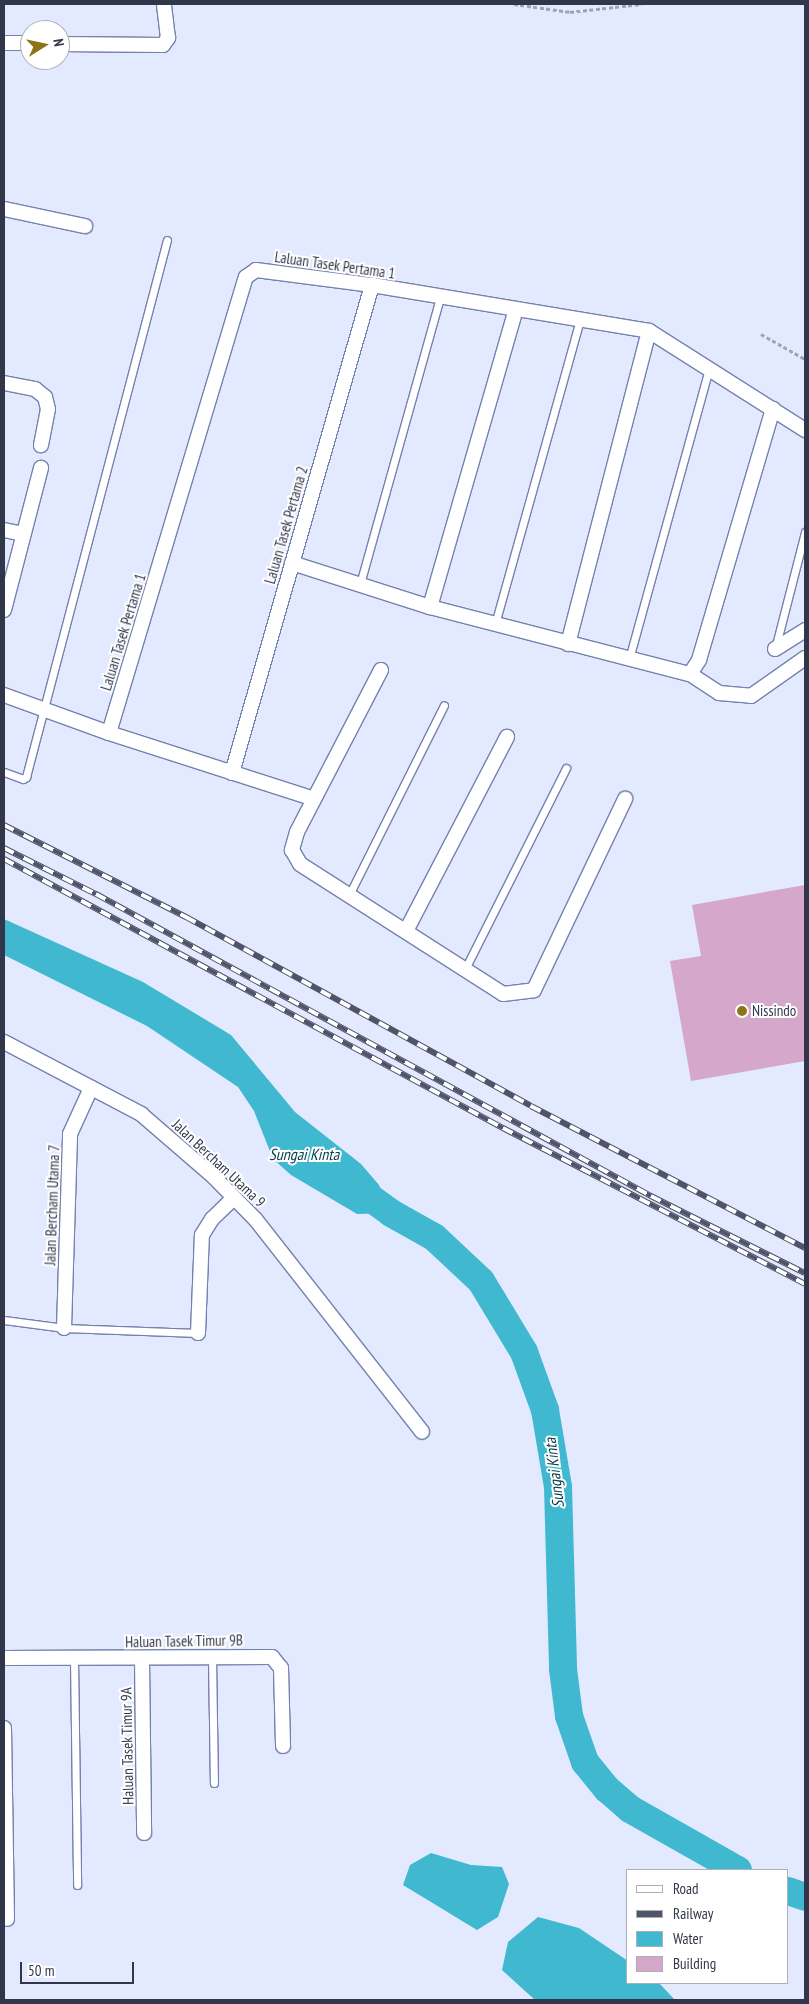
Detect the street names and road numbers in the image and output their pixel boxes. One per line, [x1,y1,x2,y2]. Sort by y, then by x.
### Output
street label: Laluan Tasek Pertama 1 [273,248,397,282]
street label: Laluan Tasek Pertama 2 [260,464,312,586]
street label: Laluan Tasek Pertama 1 [97,571,149,693]
street label: Jalan Bercham Utama 9 [169,1115,269,1211]
street label: Jalan Bercham Utama 7 [41,1144,63,1266]
street label: Haluan Tasek Timur 9B [124,1631,244,1651]
street label: Haluan Tasek Timur 9A [117,1686,137,1806]

